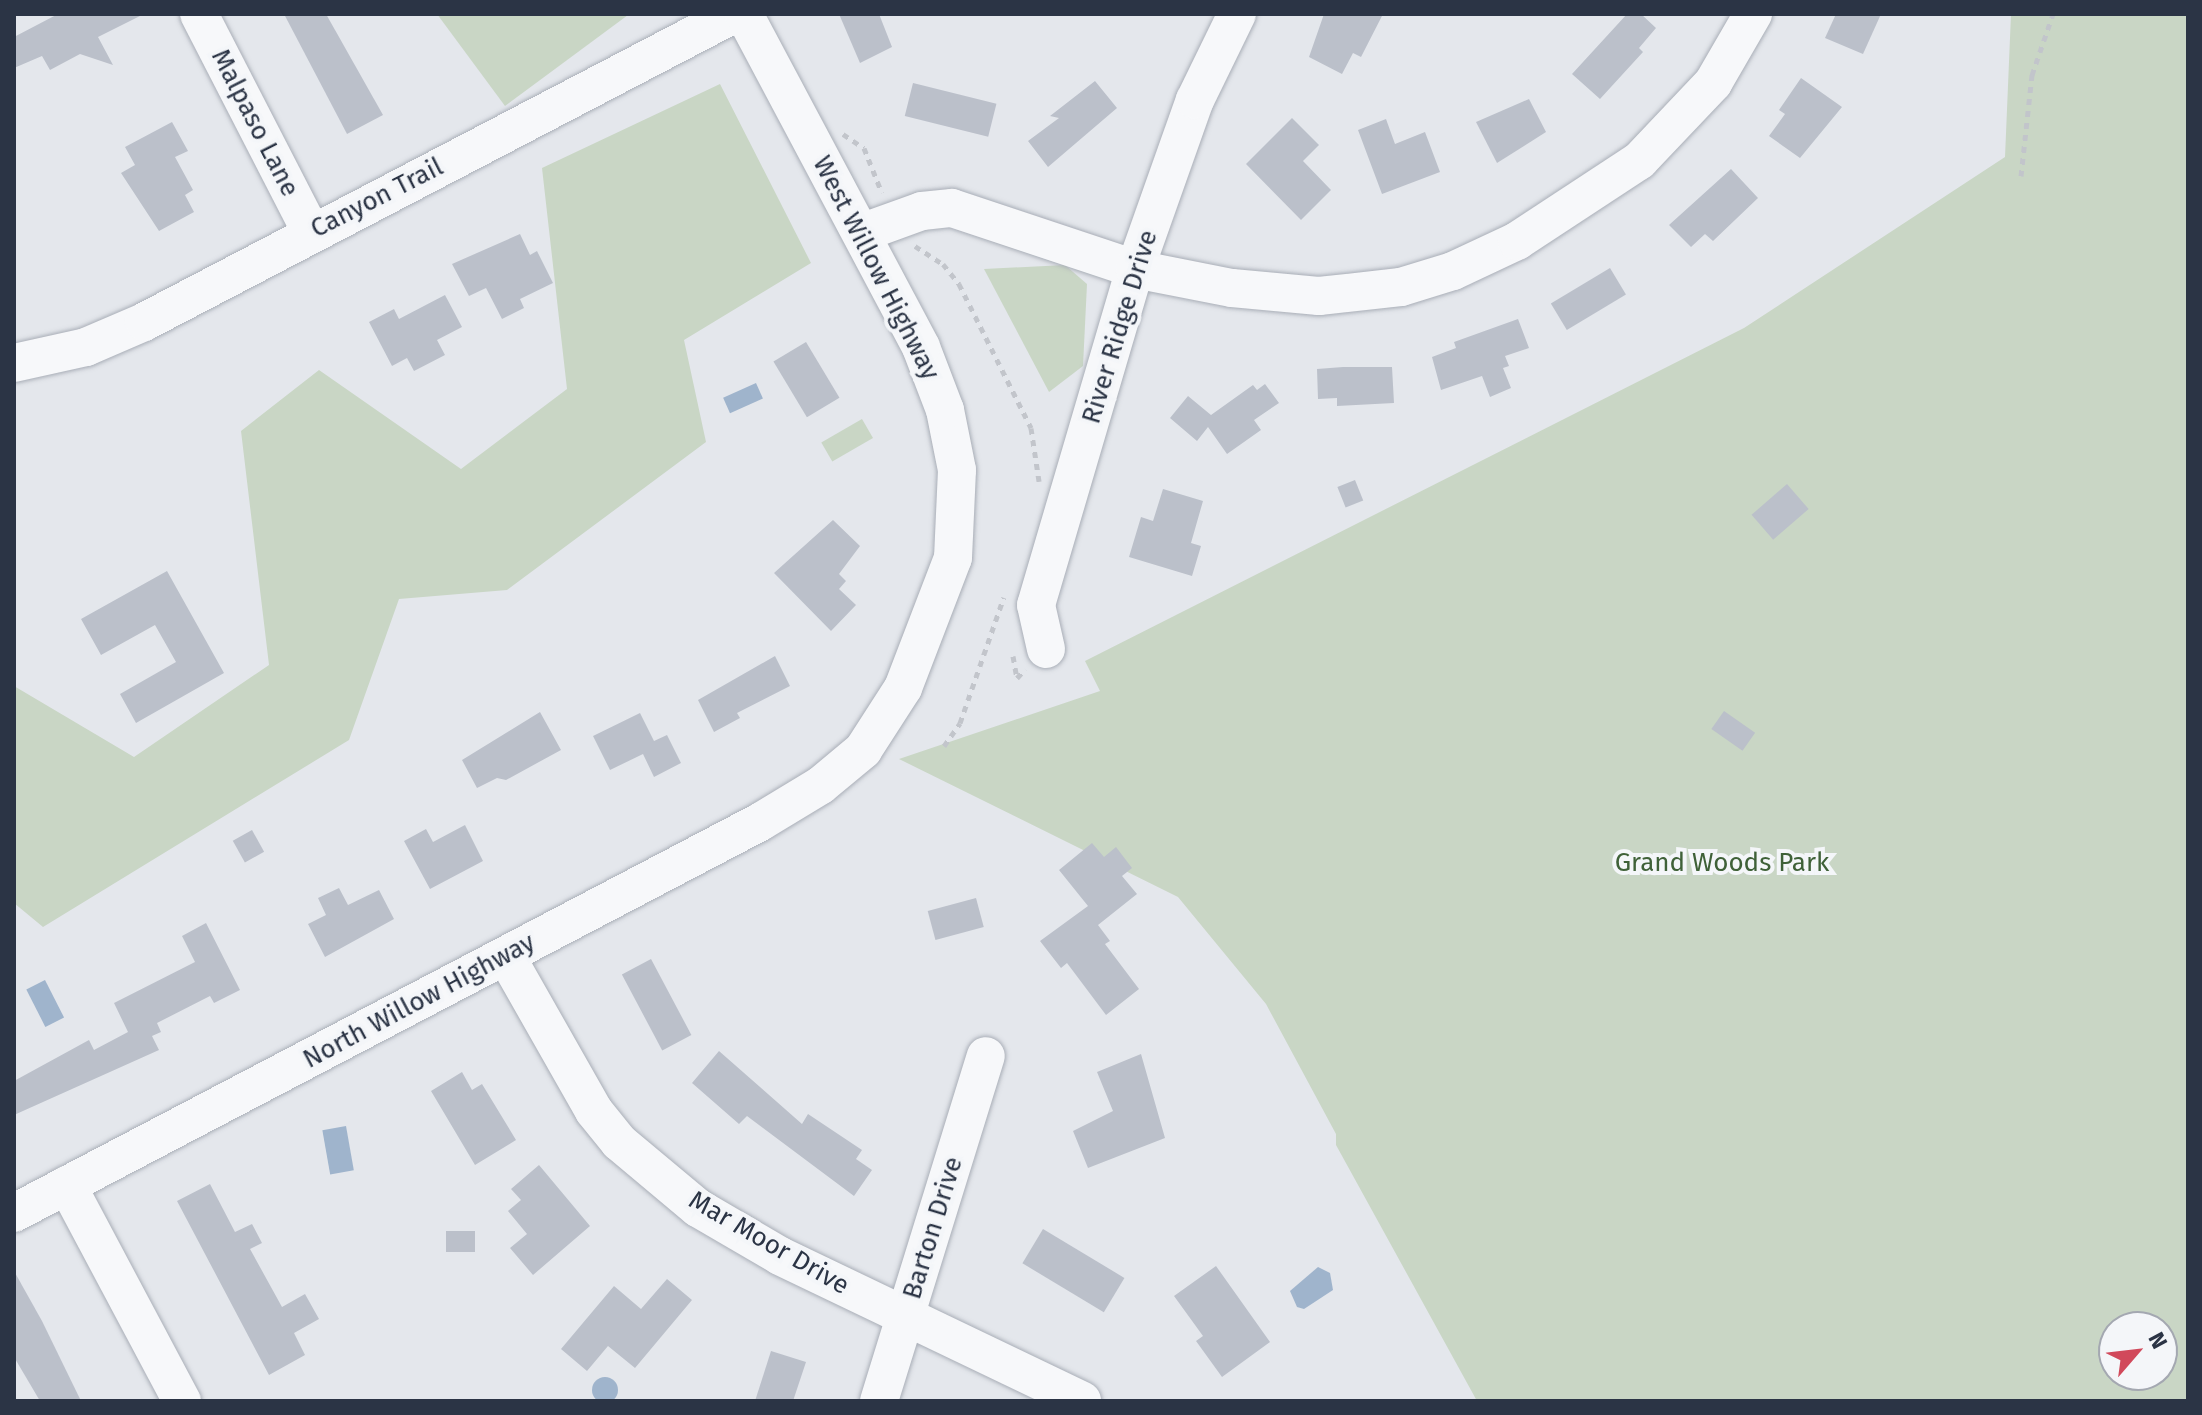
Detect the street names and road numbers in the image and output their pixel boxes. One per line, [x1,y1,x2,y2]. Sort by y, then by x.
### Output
street label: Malpaso Lane [204,44,306,202]
street label: Canyon Trail [306,151,448,245]
street label: West Willow Highway [806,151,946,385]
street label: River Ridge Drive [1076,227,1164,427]
street label: North Willow Highway [298,927,540,1075]
street label: Barton Drive [897,1153,969,1303]
street label: Mar Moor Drive [683,1185,855,1301]

